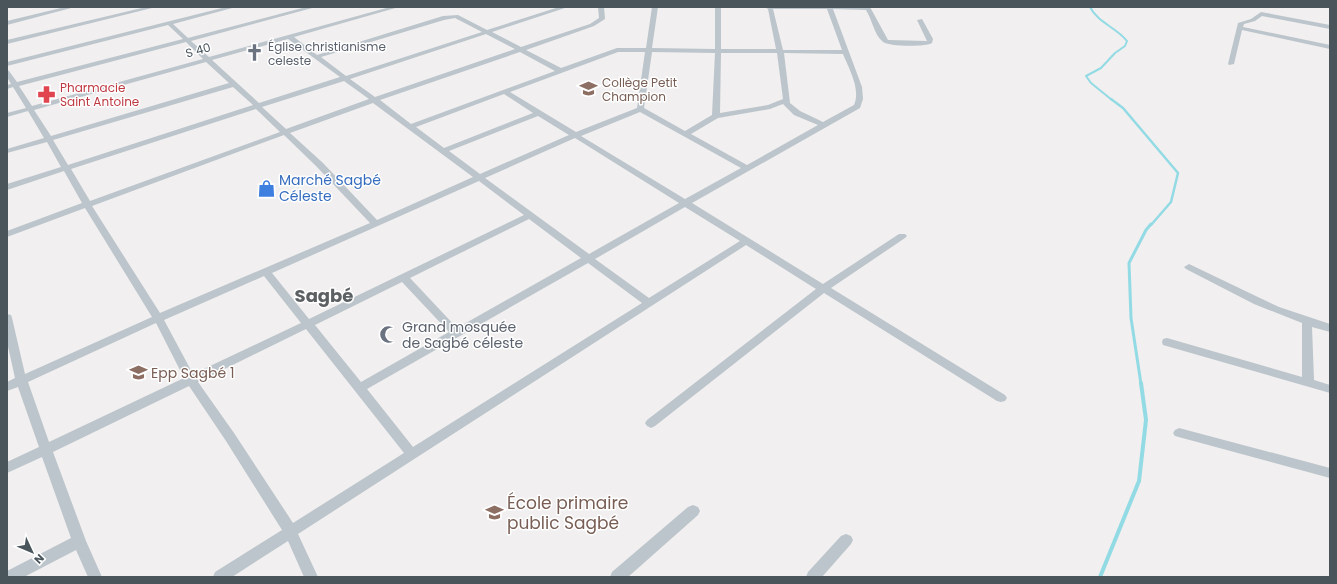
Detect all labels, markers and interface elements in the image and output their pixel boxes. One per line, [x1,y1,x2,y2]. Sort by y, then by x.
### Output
street label: S 40 [183,38,213,62]
place label: Église christianisme celeste [268,38,386,69]
church icon: Église christianisme celeste [245,43,265,63]
place label: Collège Petit Champion [602,74,677,105]
place label: Pharmacie Saint Antoine [60,79,139,110]
school or university icon: Collège Petit Champion [579,79,599,99]
pharmacy icon: Pharmacie Saint Antoine [37,84,57,104]
place label: Marché Sagbé Céleste [279,170,381,206]
shop icon: Marché Sagbé Céleste [256,178,276,198]
district label: Sagbé [295,283,353,308]
place label: Grand mosquée de Sagbé céleste [402,317,524,353]
mosque icon: Grand mosquée de Sagbé céleste [379,325,399,345]
school or university icon: Epp Sagbé 1 [128,363,148,383]
place label: Epp Sagbé 1 [151,363,234,383]
place label: École primaire public Sagbé [507,491,628,535]
school or university icon: École primaire public Sagbé [484,503,504,523]
north arrow [12,532,52,572]
text: N [31,550,48,567]

